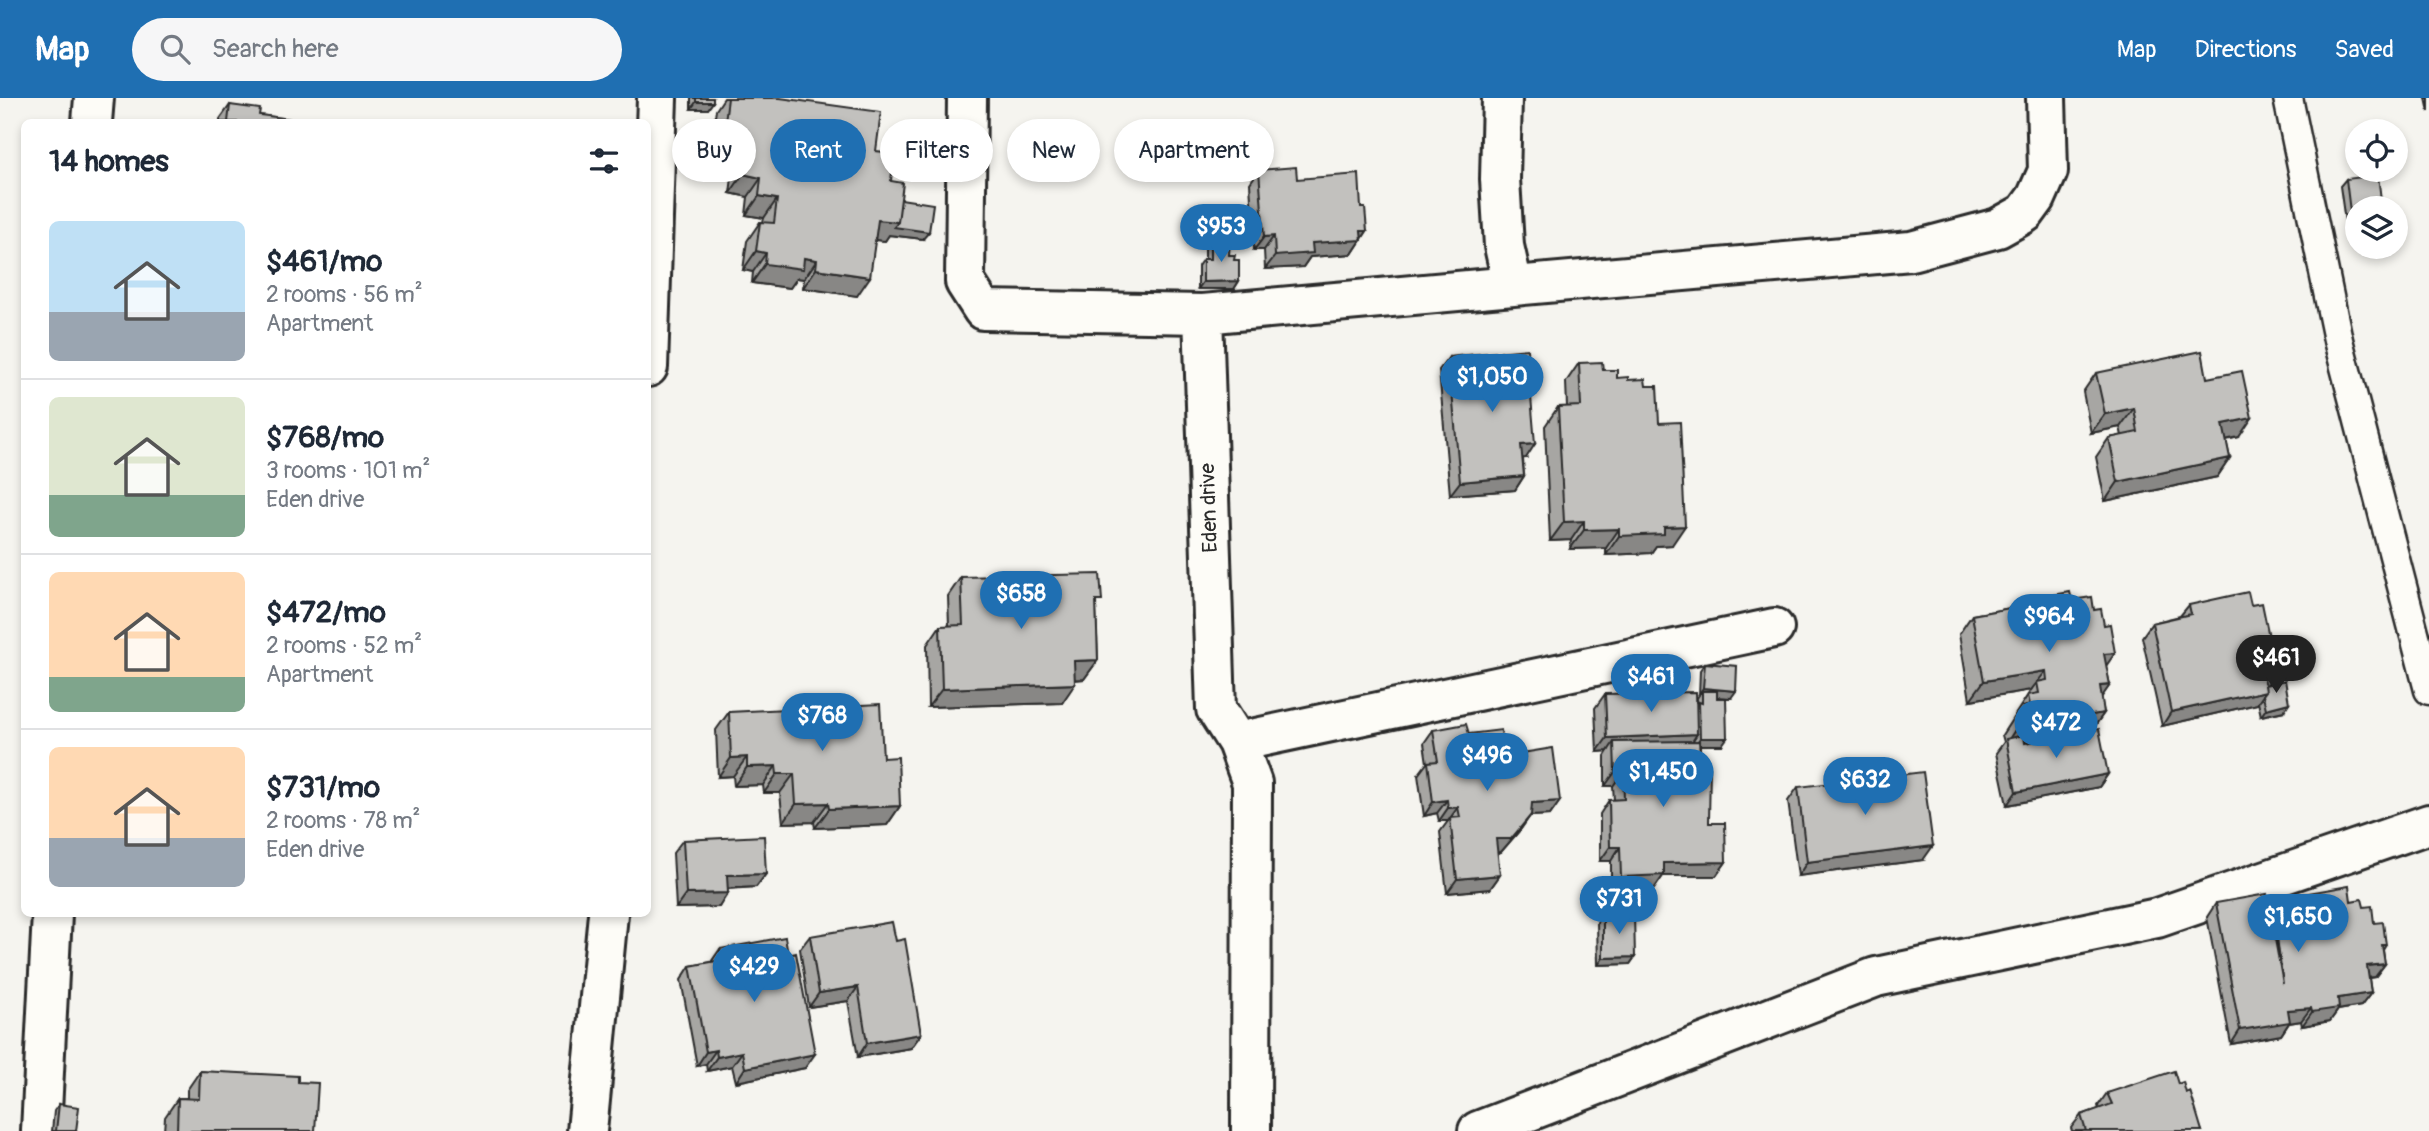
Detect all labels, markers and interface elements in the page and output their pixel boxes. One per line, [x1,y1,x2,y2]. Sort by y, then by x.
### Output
search box [132,18,622,81]
text: Map [35,29,90,70]
icon: search [156,30,194,68]
text: Search here [212,33,339,65]
text: Map [2117,35,2157,64]
text: Directions [2195,35,2296,64]
text: Saved [2334,35,2394,64]
chip: Buy [672,119,756,182]
chip: Rent [770,119,866,182]
chip: Filters [880,119,993,182]
chip: New [1007,119,1100,182]
chip: Apartment [1114,119,1274,182]
map controls [2345,119,2408,259]
button: locate [2345,119,2408,182]
icon: filters [585,142,623,180]
text: 14 homes [49,143,169,180]
button: layers [2345,196,2408,259]
pin: $953 [1180,204,1262,264]
text: $953 [1196,212,1246,241]
text: $461/mo [266,243,382,280]
icon: home [105,249,189,333]
text: 2 rooms · 56 m² [266,280,423,309]
text: Apartment [266,309,373,338]
pin: $1,050 [1435,354,1549,414]
text: $1,050 [1456,362,1528,391]
text: $768/mo [266,419,384,456]
icon: home [105,425,189,509]
text: 3 rooms · 101 m² [266,456,430,485]
street label: Eden drive [1194,462,1224,553]
text: Eden drive [266,485,364,514]
pin: $658 [980,572,1062,631]
text: $658 [996,579,1046,608]
text: $472/mo [266,594,386,631]
pin: $964 [2008,594,2090,654]
icon: home [105,600,189,684]
text: $964 [2023,602,2075,631]
text: 2 rooms · 52 m² [266,631,422,660]
pin: $461 [2235,636,2317,695]
text: $461 [2252,643,2300,672]
pin: $461 [1610,654,1692,714]
text: Apartment [266,660,373,689]
text: $461 [1627,662,1675,691]
pin: $768 [781,694,863,753]
pin: $472 [2015,700,2097,760]
text: $768 [797,701,847,730]
text: $472 [2031,708,2081,737]
pin: $496 [1446,734,1528,793]
text: $496 [1461,741,1513,770]
pin: $1,450 [1606,750,1720,809]
text: $1,450 [1629,757,1697,786]
pin: $632 [1824,758,1906,817]
text: $632 [1839,765,1891,794]
text: $731/mo [266,769,380,806]
icon: home [105,775,189,859]
text: 2 rooms · 78 m² [266,806,420,835]
text: Eden drive [266,835,364,864]
pin: $731 [1578,876,1660,936]
text: $731 [1596,884,1642,913]
pin: $1,650 [2241,894,2355,954]
text: $1,650 [2264,902,2332,931]
pin: $429 [713,944,795,1004]
text: $429 [729,952,779,981]

